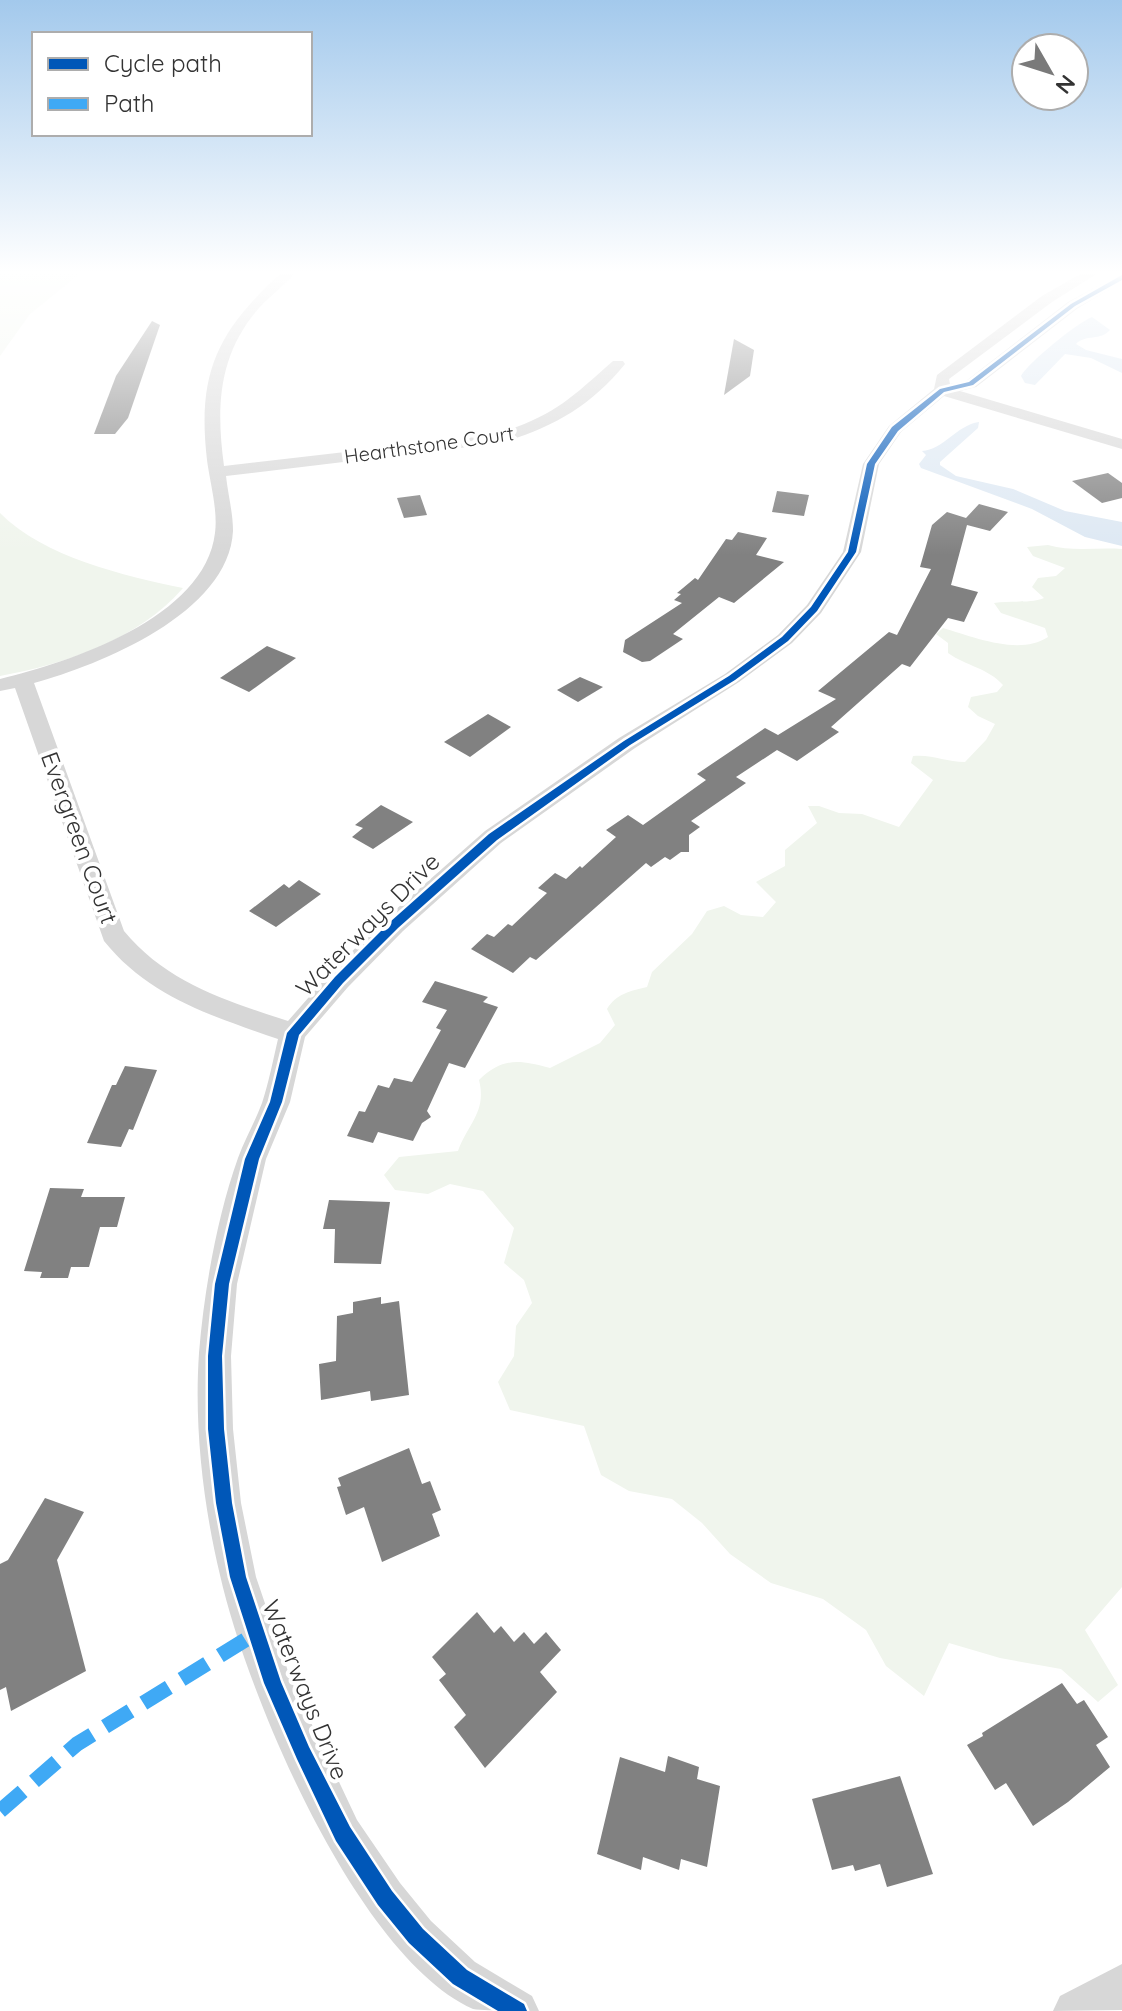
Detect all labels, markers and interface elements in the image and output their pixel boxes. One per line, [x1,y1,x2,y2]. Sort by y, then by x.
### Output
legend [32,32,312,136]
north arrow [1010,32,1090,112]
text: Cycle path [104,48,222,78]
text: N [1050,69,1082,100]
text: Path [104,88,155,118]
street label: Hearthstone Court [342,420,516,469]
street label: Evergreen Court [35,748,125,928]
street label: Waterways Drive [289,846,445,1002]
street label: Waterways Drive [256,1595,356,1784]

